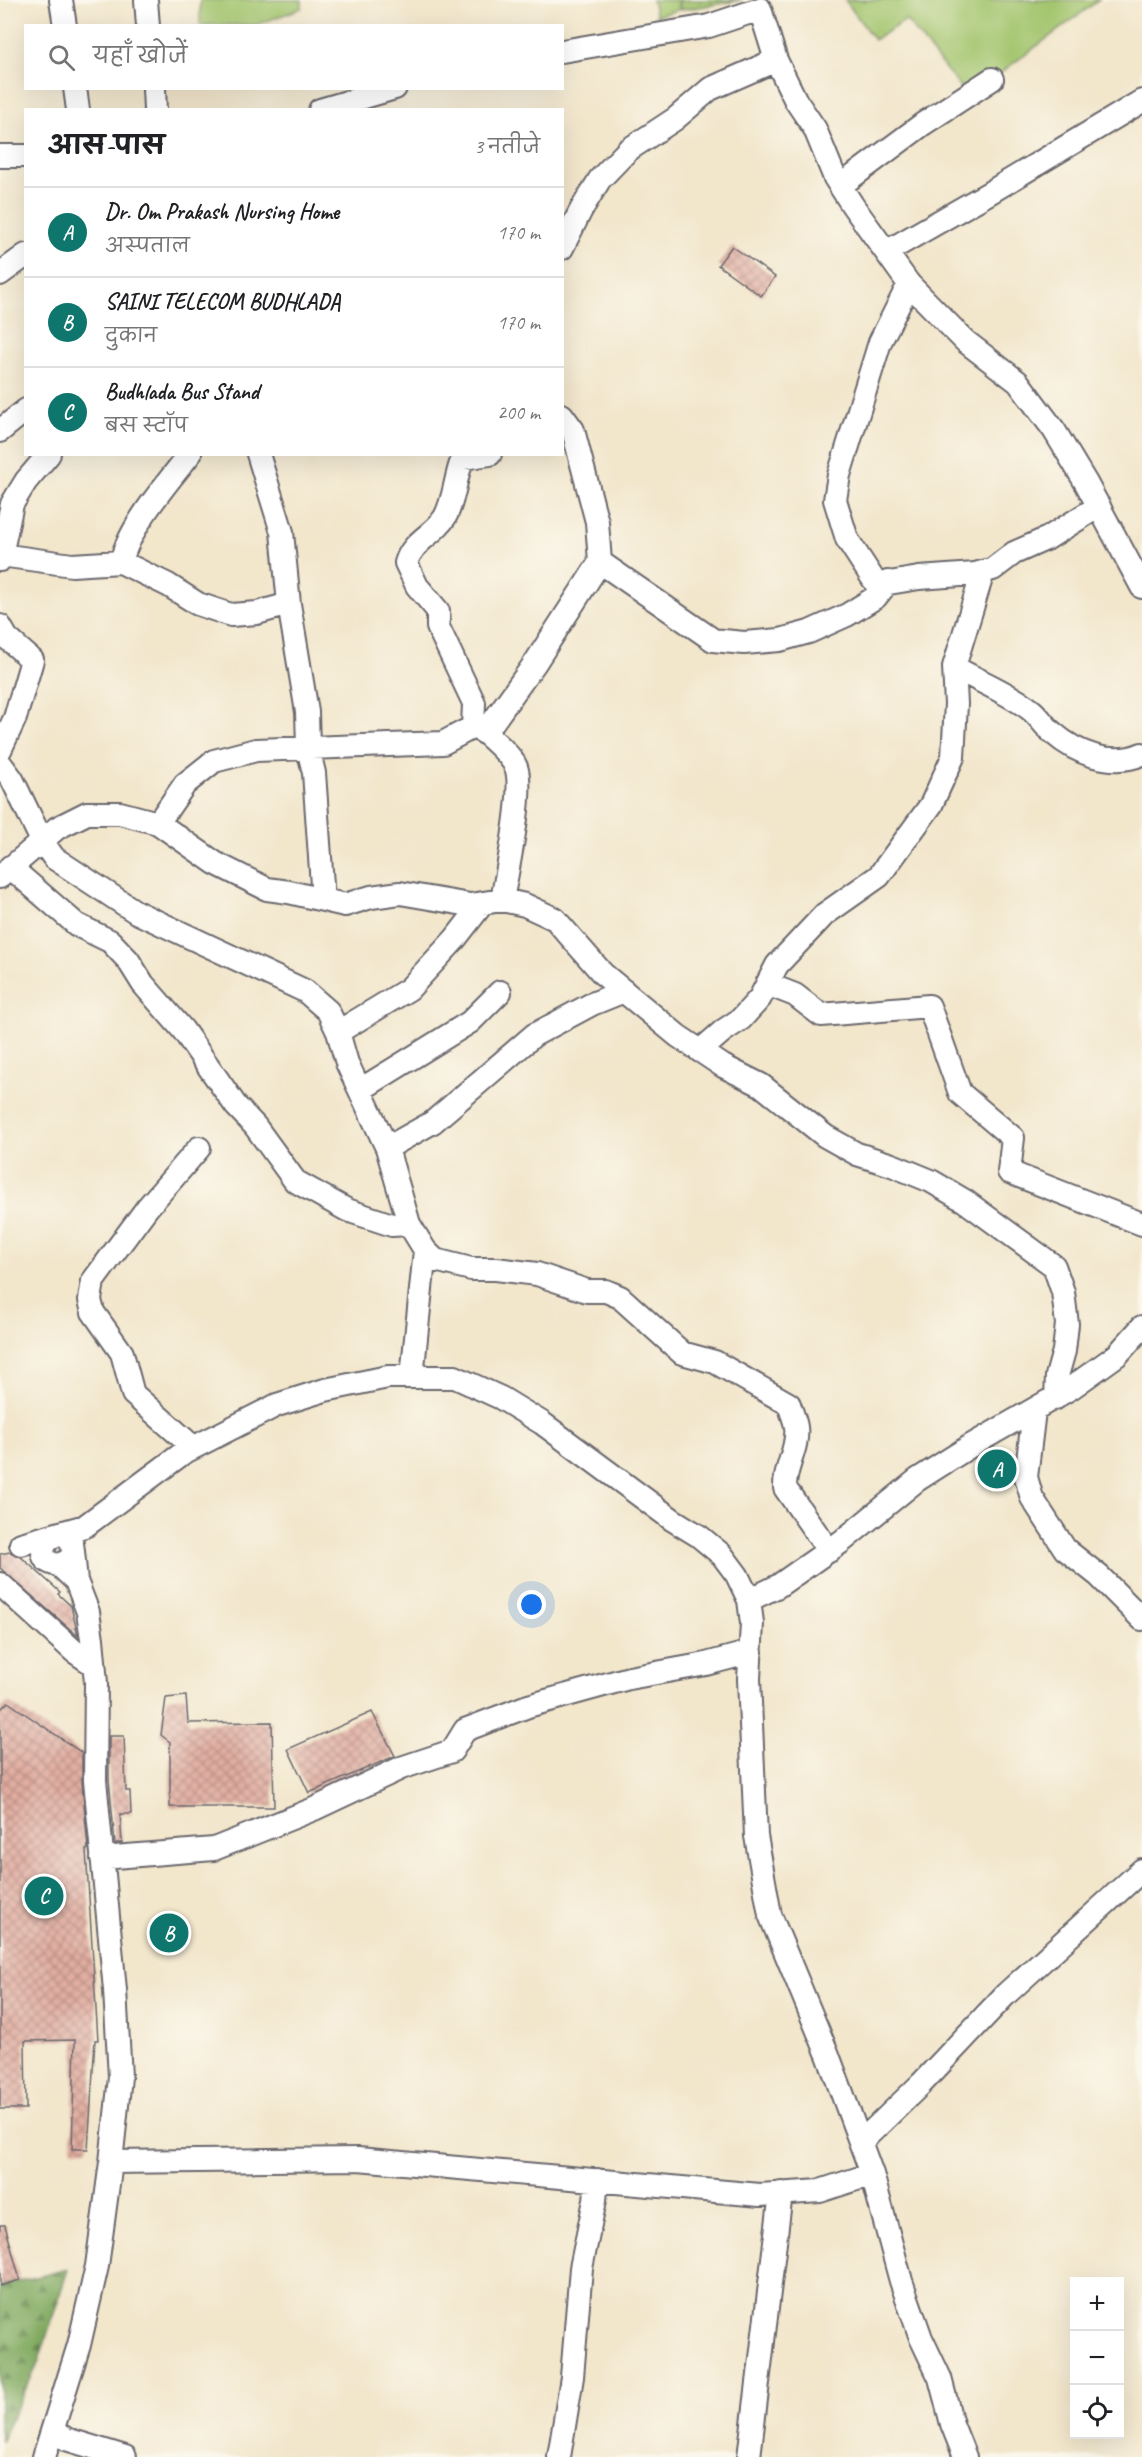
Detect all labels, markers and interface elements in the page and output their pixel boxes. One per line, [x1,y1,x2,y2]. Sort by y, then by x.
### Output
search box [24,24,564,90]
icon: search [45,41,78,74]
text: यहाँ खोजें [93,42,187,70]
text: आस-पास [48,129,165,162]
text: 3 नतीजे [474,134,540,159]
text: Dr. Om Prakash Nursing Home [105,198,339,226]
text: A [62,220,73,245]
text: 170 m [497,220,540,245]
text: अस्पताल [105,233,190,258]
text: SAINI TELECOM BUDHLADA [105,288,340,316]
text: B [62,310,73,335]
text: 170 m [497,310,540,335]
text: दुकान [105,323,157,348]
text: Budhlada Bus Stand [105,378,259,406]
text: C [63,400,72,425]
text: 200 m [497,400,540,425]
text: बस स्टॉप [105,413,188,438]
pin: A [978,1446,1016,1492]
your location [517,1590,546,1619]
pin: C [24,1874,63,1918]
pin: B [150,1910,188,1956]
map controls [1070,2277,1124,2439]
button: + [1070,2277,1124,2331]
button: − [1070,2331,1124,2385]
button: locate [1070,2385,1124,2439]

